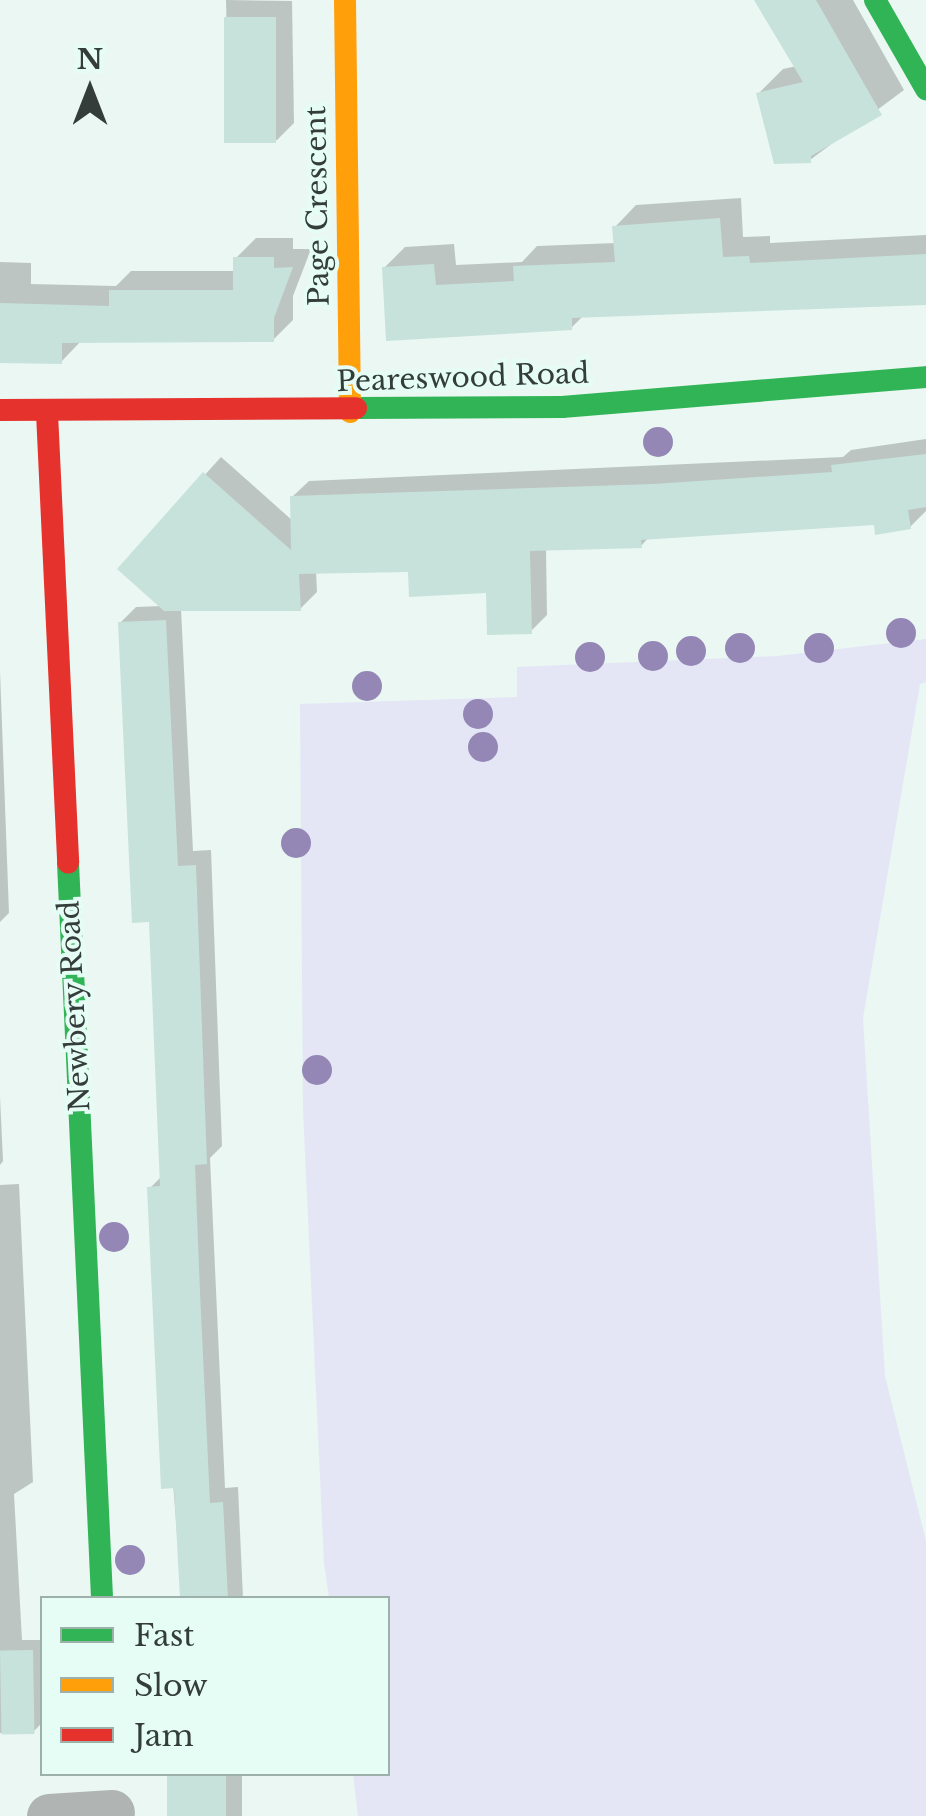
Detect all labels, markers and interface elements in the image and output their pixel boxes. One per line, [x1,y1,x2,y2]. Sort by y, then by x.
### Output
north arrow [40,40,140,140]
text: N [77,42,103,77]
street label: Page Crescent [299,106,337,306]
street label: Peareswood Road [336,357,590,399]
street label: Newbery Road [53,899,97,1113]
legend [40,1596,390,1776]
text: Fast [134,1617,195,1654]
text: Slow [134,1667,208,1704]
text: Jam [134,1717,194,1754]

